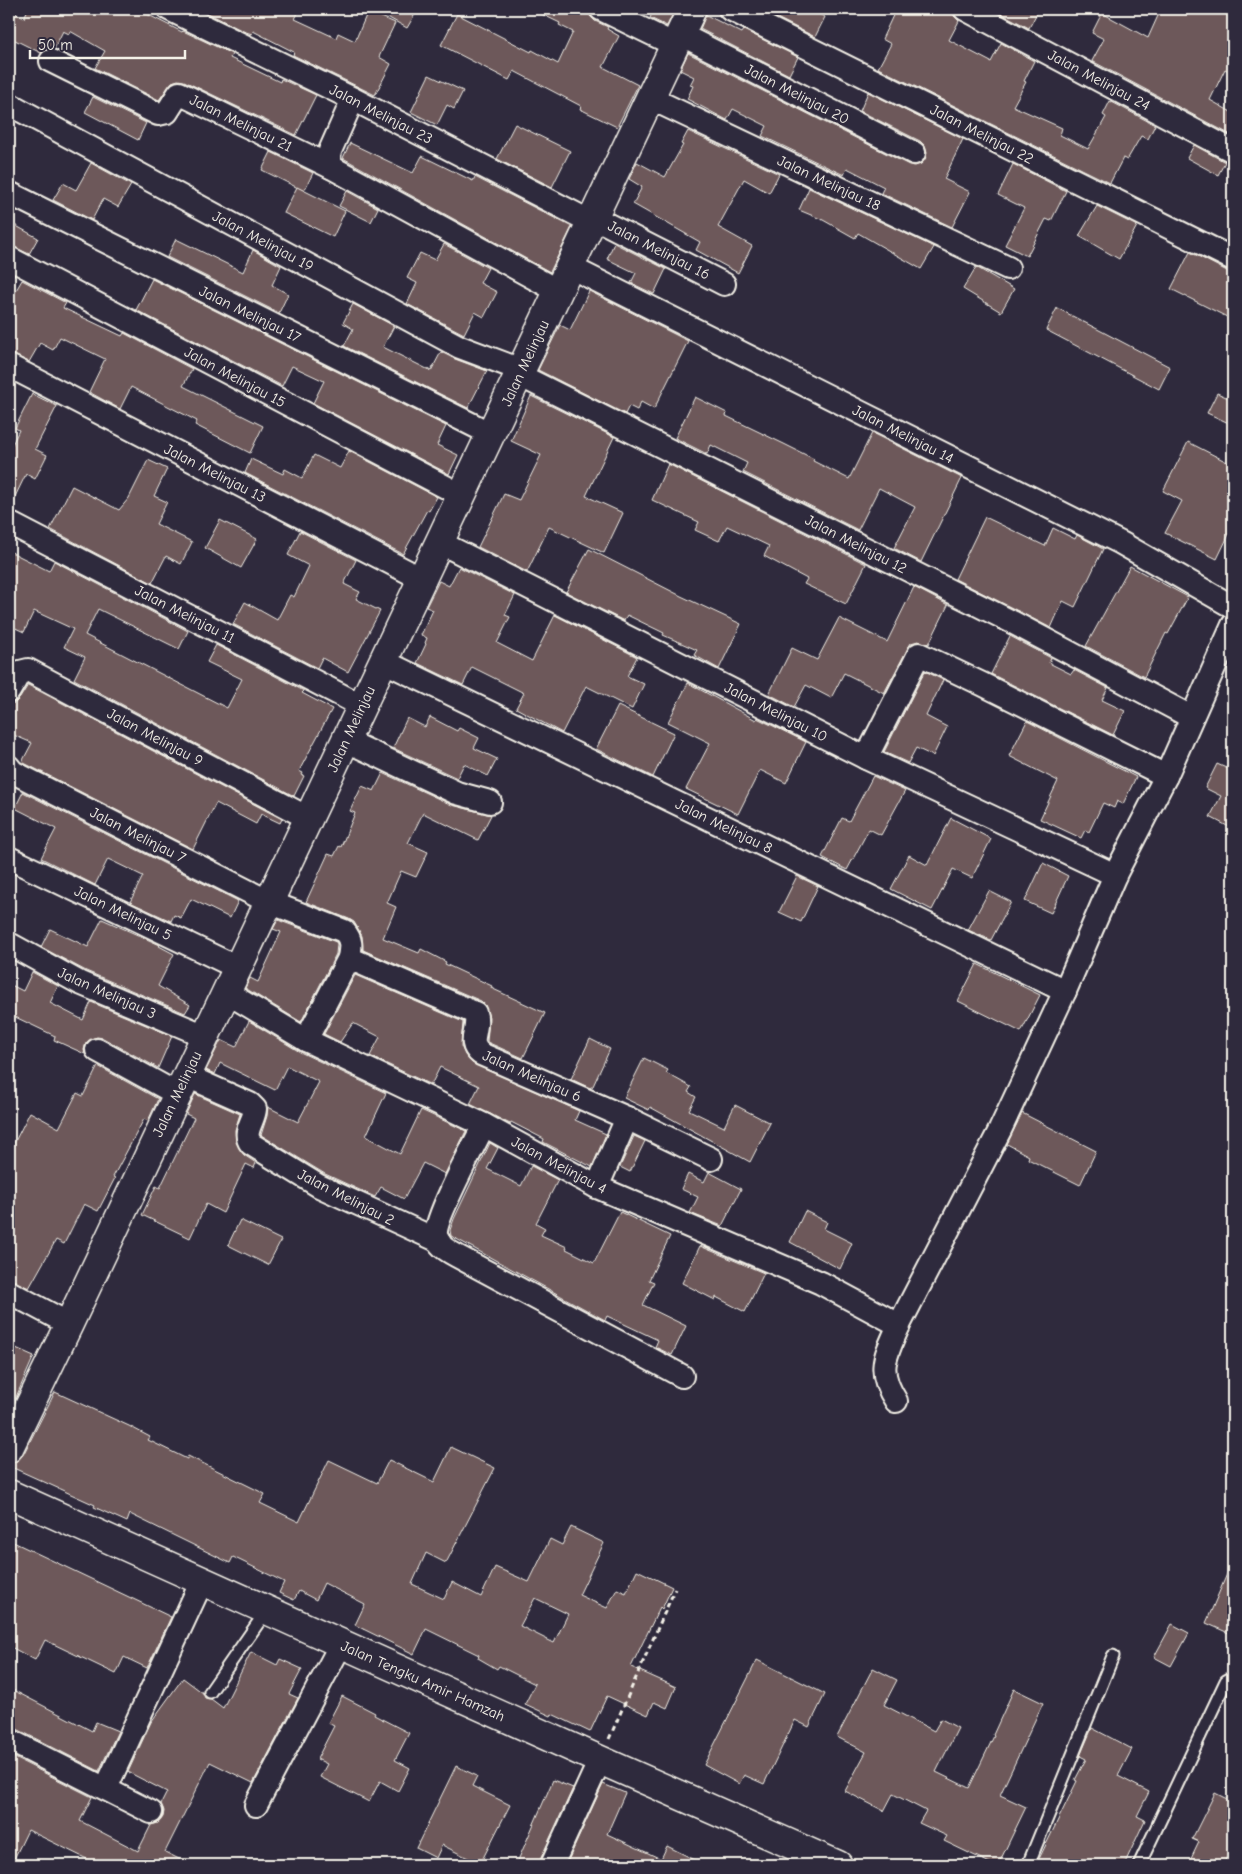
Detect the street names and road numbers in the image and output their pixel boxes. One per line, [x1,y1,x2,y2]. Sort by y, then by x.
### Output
street label: Jalan Melinjau 24 [1045,46,1153,114]
street label: Jalan Melinjau 20 [742,60,852,128]
street label: Jalan Melinjau 23 [326,80,436,148]
street label: Jalan Melinjau 21 [187,90,295,156]
street label: Jalan Melinjau 22 [927,100,1037,168]
street label: Jalan Melinjau 18 [775,151,883,215]
street label: Jalan Melinjau 19 [209,207,317,275]
street label: Jalan Melinjau 16 [605,217,713,283]
street label: Jalan Melinjau 17 [196,282,304,346]
street label: Jalan Melinjau [497,317,553,409]
street label: Jalan Melinjau 15 [181,343,289,411]
street label: Jalan Melinjau 14 [849,401,957,467]
street label: Jalan Melinjau 13 [161,440,269,506]
street label: Jalan Melinjau 12 [802,511,910,577]
street label: Jalan Melinjau 11 [132,581,238,647]
street label: Jalan Melinjau 10 [722,678,830,746]
street label: Jalan Melinjau [323,683,379,775]
street label: Jalan Melinjau 9 [104,704,206,770]
street label: Jalan Melinjau 8 [673,795,775,857]
street label: Jalan Melinjau 7 [87,803,189,867]
street label: Jalan Melinjau 5 [71,882,175,944]
street label: Jalan Melinjau 3 [55,963,159,1023]
street label: Jalan Melinjau 6 [480,1046,584,1106]
street label: Jalan Melinjau [149,1048,205,1140]
street label: Jalan Melinjau 4 [508,1132,610,1198]
street label: Jalan Melinjau 2 [295,1165,397,1229]
street label: Jalan Tengku Amir Hamzah [338,1637,508,1725]

